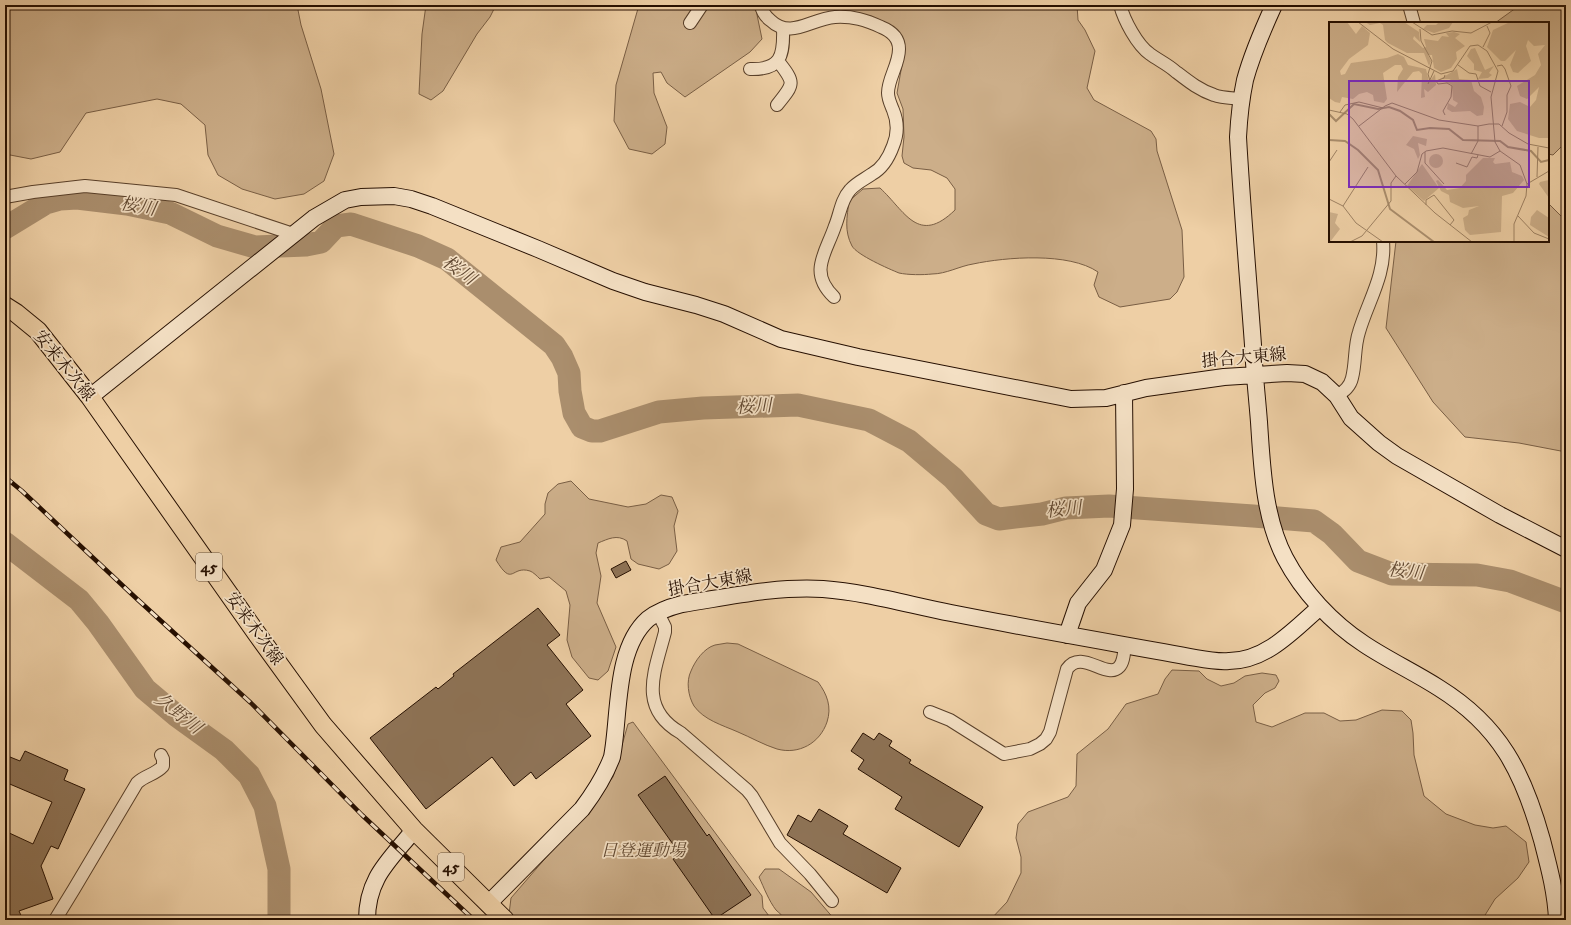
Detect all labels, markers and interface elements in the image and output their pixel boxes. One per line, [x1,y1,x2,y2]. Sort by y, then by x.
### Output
inset map [1329,22,1549,242]
water label: 桜川 [118,193,160,221]
water label: 桜川 [438,252,482,292]
street label: 安来木次線 [29,326,99,406]
street label: 掛合大東線 [1201,343,1287,373]
water label: 桜川 [735,395,775,419]
water label: 桜川 [1045,497,1085,523]
road number: 45 [196,553,222,581]
water label: 桜川 [1387,559,1427,585]
street label: 掛合大東線 [666,565,754,601]
street label: 安来木次線 [220,588,288,670]
water label: 久野川 [150,689,208,741]
park label: 日登運動場 [601,840,687,862]
road number: 45 [438,853,464,881]

